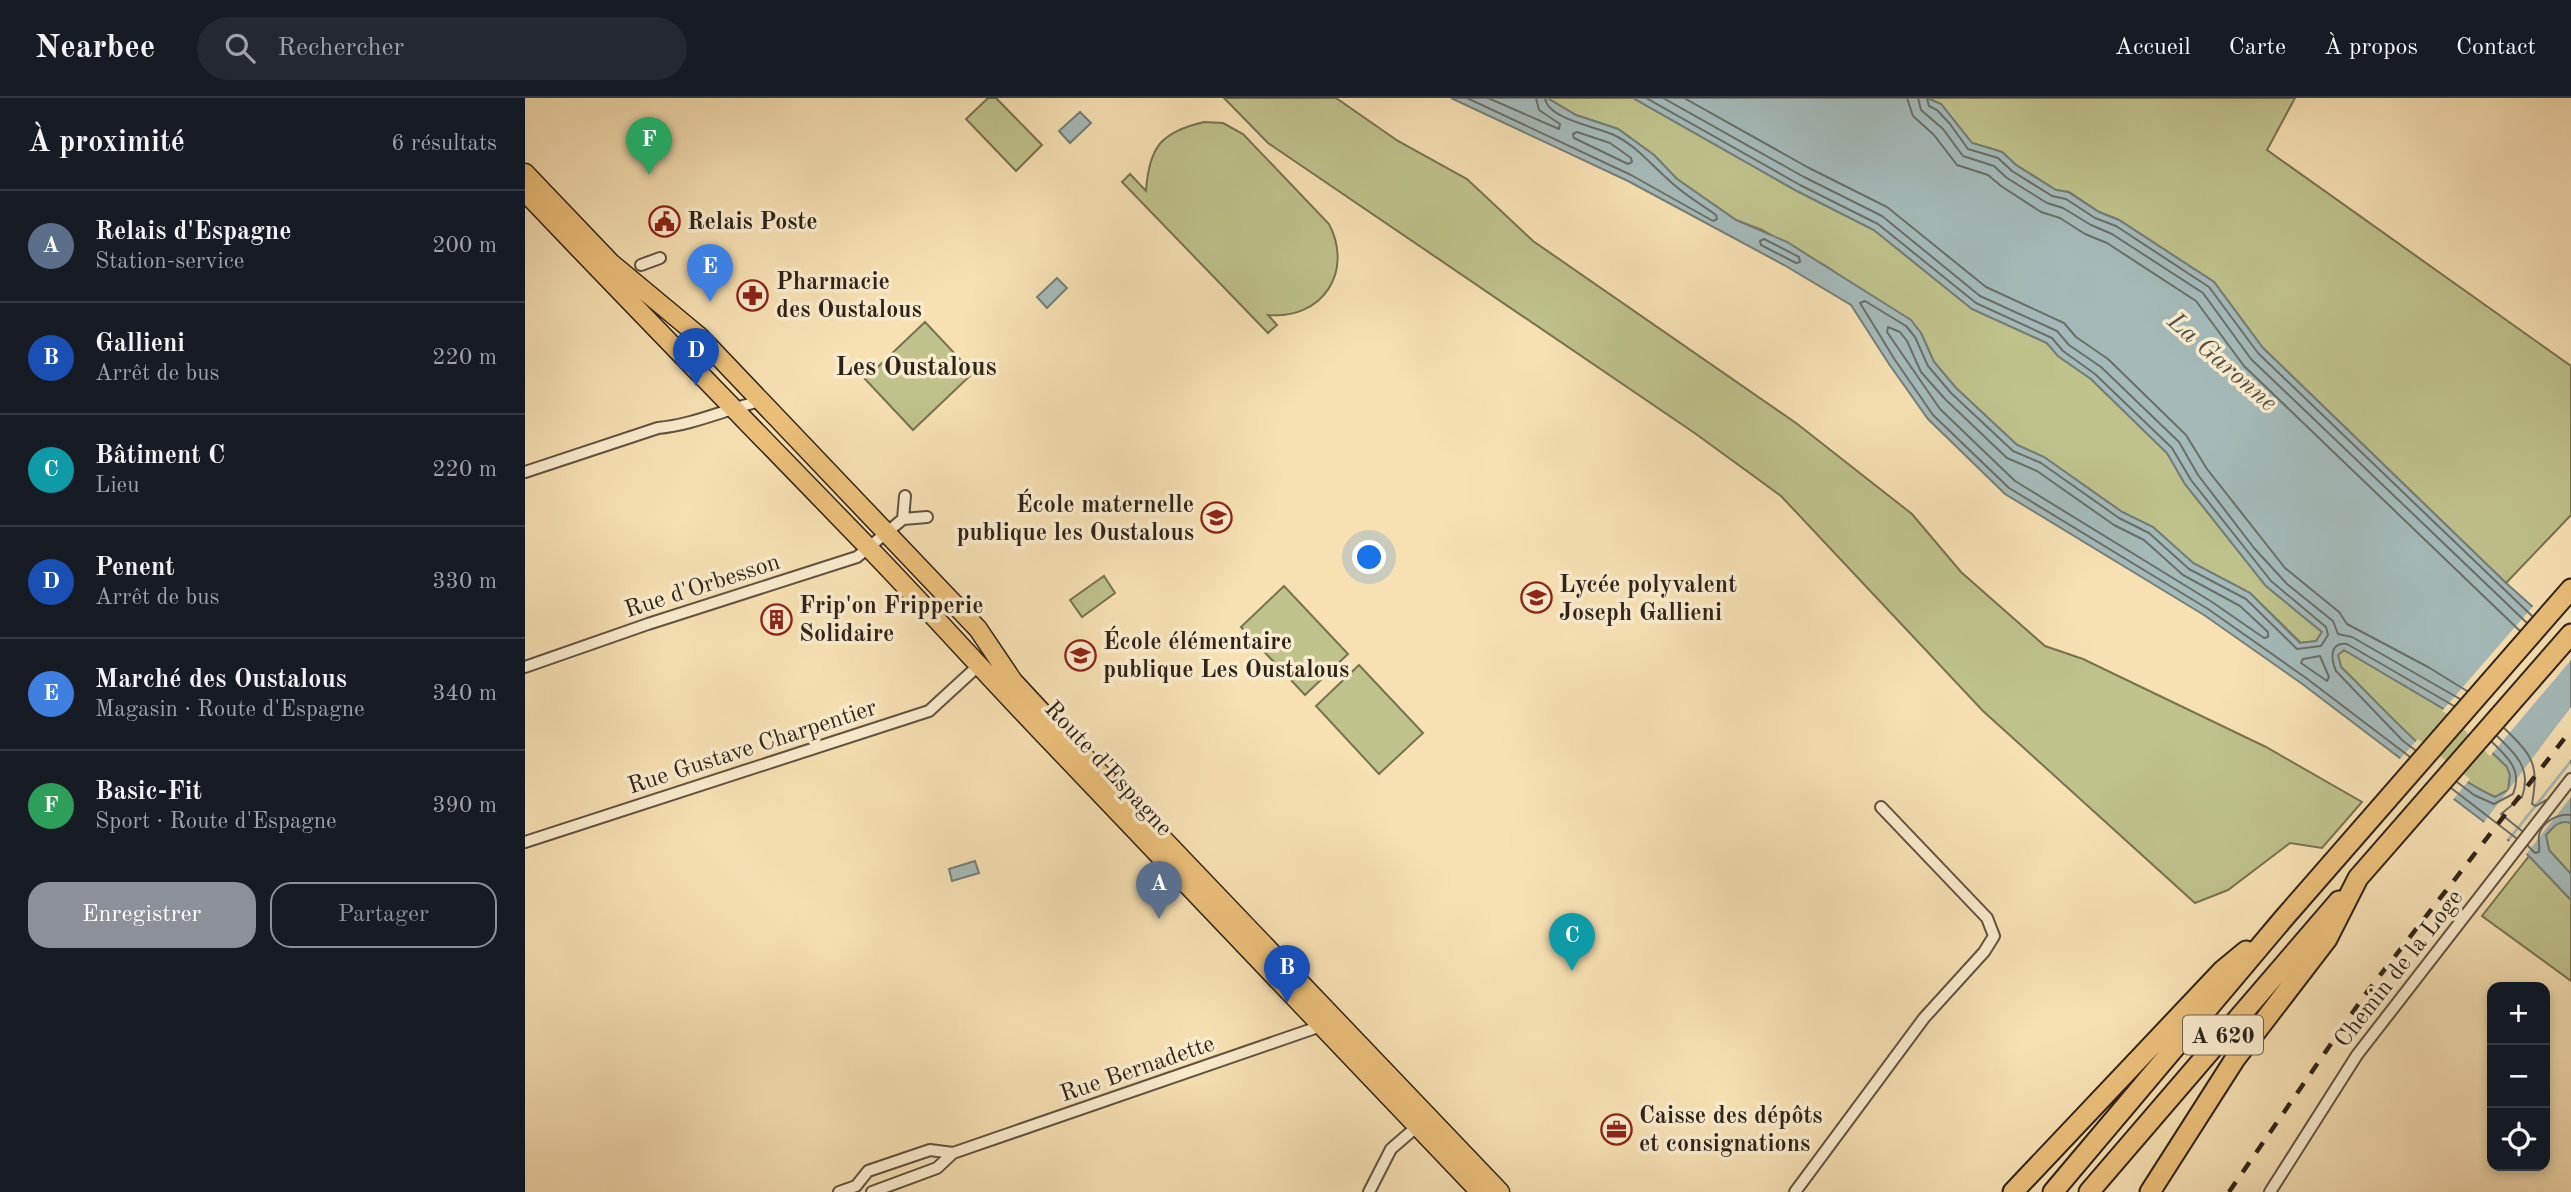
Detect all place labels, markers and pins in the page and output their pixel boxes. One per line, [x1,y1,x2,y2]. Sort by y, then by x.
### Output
pin: F [626,117,672,175]
public building icon: Relais Poste [647,204,681,238]
place label: Relais Poste [687,211,818,235]
pin: E [687,244,733,302]
place label: Pharmacie des Oustalous [776,271,922,323]
pharmacy icon: Pharmacie des Oustalous [736,278,770,312]
pin: D [673,328,719,386]
place label: École maternelle publique les Oustalous [956,488,1194,546]
school or university icon: École maternelle publique les Oustalous [1200,501,1234,535]
place label: Lycée polyvalent Joseph Gallieni [1559,574,1737,626]
school or university icon: Lycée polyvalent Joseph Gallieni [1519,581,1553,615]
place label: Frip'on Fripperie Solidaire [799,595,983,647]
building icon: Frip'on Fripperie Solidaire [759,602,793,636]
place label: École élémentaire publique Les Oustalous [1103,625,1349,683]
school or university icon: École élémentaire publique Les Oustalous [1063,638,1097,672]
pin: A [1136,861,1182,919]
pin: C [1549,913,1595,971]
pin: B [1264,945,1310,1003]
place label: Caisse des dépôts et consignations [1639,1105,1823,1157]
office icon: Caisse des dépôts et consignations [1599,1112,1633,1146]

